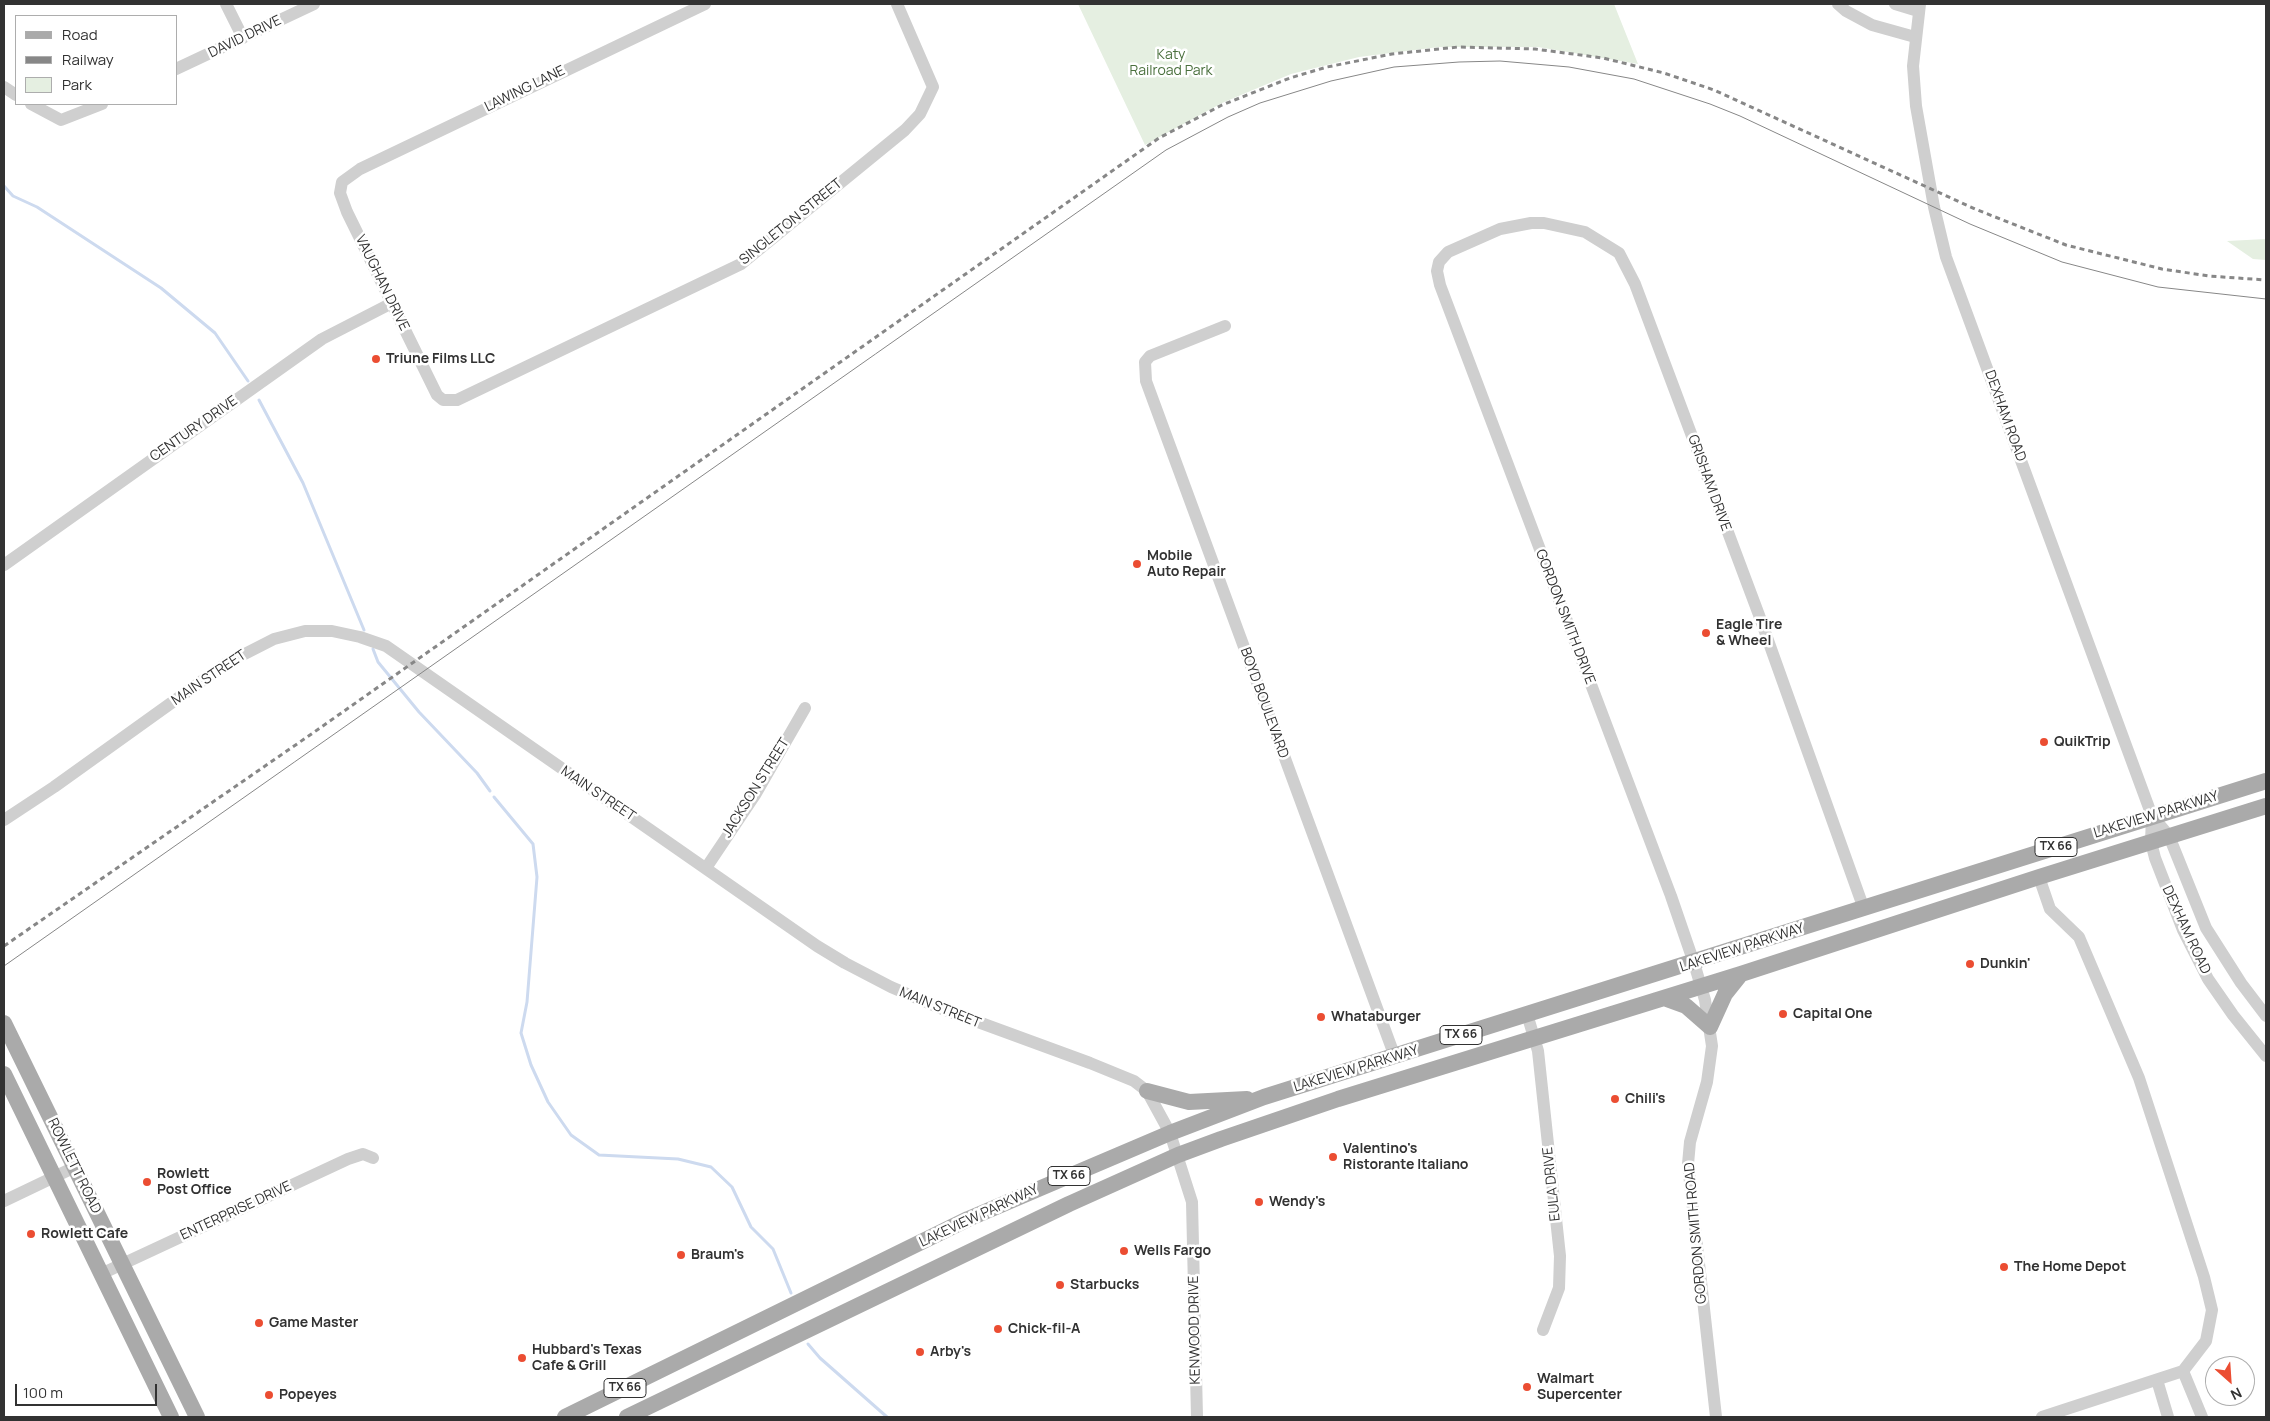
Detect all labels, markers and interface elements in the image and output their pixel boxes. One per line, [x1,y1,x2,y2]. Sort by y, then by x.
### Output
street label: DAVID DRIVE [206,12,284,62]
legend [15,15,178,105]
text: Road [62,24,98,45]
park label: Katy Railroad Park [1129,47,1213,80]
text: Railway [62,49,114,70]
street label: LAWING LANE [482,62,568,116]
text: Park [62,74,92,95]
street label: SINGLETON STREET [736,175,846,269]
street label: VAUGHAN DRIVE [352,232,412,334]
place label: Triune Films LLC [386,351,495,367]
marker: Triune Films LLC [370,353,382,365]
street label: DEXHAM ROAD [1981,368,2029,464]
street label: CENTURY DRIVE [147,393,241,465]
street label: GRISHAM DRIVE [1684,432,1734,534]
street label: GORDON SMITH DRIVE [1532,547,1598,687]
place label: Mobile Auto Repair [1147,548,1226,580]
marker: Mobile Auto Repair [1131,558,1143,570]
place label: Eagle Tire & Wheel [1716,617,1782,650]
marker: Eagle Tire & Wheel [1700,627,1712,639]
street label: BOYD BOULEVARD [1236,645,1292,761]
street label: MAIN STREET [168,647,250,709]
place label: QuikTrip [2054,734,2111,750]
street label: JACKSON STREET [719,735,793,841]
marker: QuikTrip [2038,736,2050,748]
street label: MAIN STREET [557,763,639,825]
street label: LAKEVIEW PARKWAY [2092,788,2220,842]
road number: TX 66 [2035,838,2077,856]
street label: DEXHAM ROAD [2158,883,2214,977]
street label: LAKEVIEW PARKWAY [1678,920,1806,976]
place label: Dunkin' [1980,956,2031,972]
marker: Dunkin' [1964,958,1976,970]
street label: MAIN STREET [897,984,983,1032]
place label: Capital One [1793,1006,1872,1022]
marker: Capital One [1777,1008,1789,1020]
place label: Whataburger [1331,1009,1421,1025]
marker: Whataburger [1315,1011,1327,1023]
road number: TX 66 [1440,1026,1482,1044]
street label: LAKEVIEW PARKWAY [1292,1042,1420,1096]
place label: Chili's [1625,1091,1665,1107]
marker: Chili's [1609,1093,1621,1105]
street label: ROWLETT ROAD [44,1116,104,1216]
place label: Valentino's Ristorante Italiano [1343,1141,1468,1174]
street label: EULA DRIVE [1540,1146,1564,1222]
marker: Valentino's Ristorante Italiano [1327,1151,1339,1163]
street label: GORDON SMITH ROAD [1681,1161,1711,1305]
place label: Rowlett Post Office [157,1166,232,1198]
road number: TX 66 [1048,1166,1090,1186]
marker: Rowlett Post Office [141,1176,153,1188]
street label: ENTERPRISE DRIVE [178,1178,294,1244]
street label: LAKEVIEW PARKWAY [917,1181,1041,1251]
place label: Wendy's [1269,1194,1325,1210]
marker: Wendy's [1253,1196,1265,1208]
place label: Rowlett Cafe [41,1226,128,1242]
marker: Rowlett Cafe [25,1228,37,1240]
place label: Wells Fargo [1134,1243,1211,1259]
marker: Wells Fargo [1118,1245,1130,1257]
place label: Braum's [691,1247,744,1263]
marker: Braum's [675,1249,687,1261]
place label: The Home Depot [2014,1259,2126,1275]
marker: The Home Depot [1998,1261,2010,1273]
street label: KENWOOD DRIVE [1186,1275,1204,1385]
place label: Starbucks [1070,1277,1139,1293]
marker: Starbucks [1054,1279,1066,1291]
place label: Game Master [269,1315,358,1331]
marker: Game Master [253,1317,265,1329]
place label: Chick-fil-A [1008,1321,1080,1337]
marker: Chick-fil-A [992,1323,1004,1335]
place label: Hubbard's Texas Cafe & Grill [532,1342,642,1374]
place label: Arby's [930,1344,971,1360]
marker: Arby's [914,1346,926,1358]
marker: Hubbard's Texas Cafe & Grill [516,1352,528,1364]
north arrow [2205,1356,2255,1406]
place label: Walmart Supercenter [1537,1371,1622,1404]
scale bar [18,1374,160,1406]
road number: TX 66 [604,1379,646,1398]
marker: Walmart Supercenter [1521,1381,1533,1393]
text: 100 m [23,1382,63,1403]
text: N [2228,1383,2245,1405]
place label: Popeyes [279,1387,337,1403]
marker: Popeyes [263,1389,275,1401]

